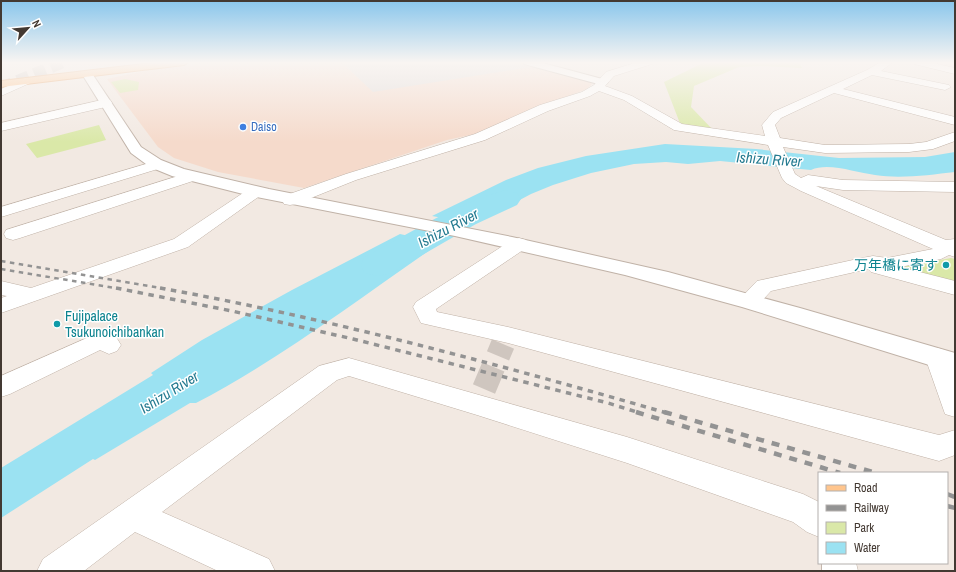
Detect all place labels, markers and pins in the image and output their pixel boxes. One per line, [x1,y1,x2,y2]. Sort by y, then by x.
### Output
place label: Daiso [251,119,277,135]
marker: Daiso [238,122,248,132]
place label: 万年橋に寄す [854,256,938,274]
marker: 万年橋に寄す [941,260,951,270]
place label: Fujipalace Tsukunoichibankan [65,307,164,341]
marker: Fujipalace Tsukunoichibankan [52,319,62,329]

